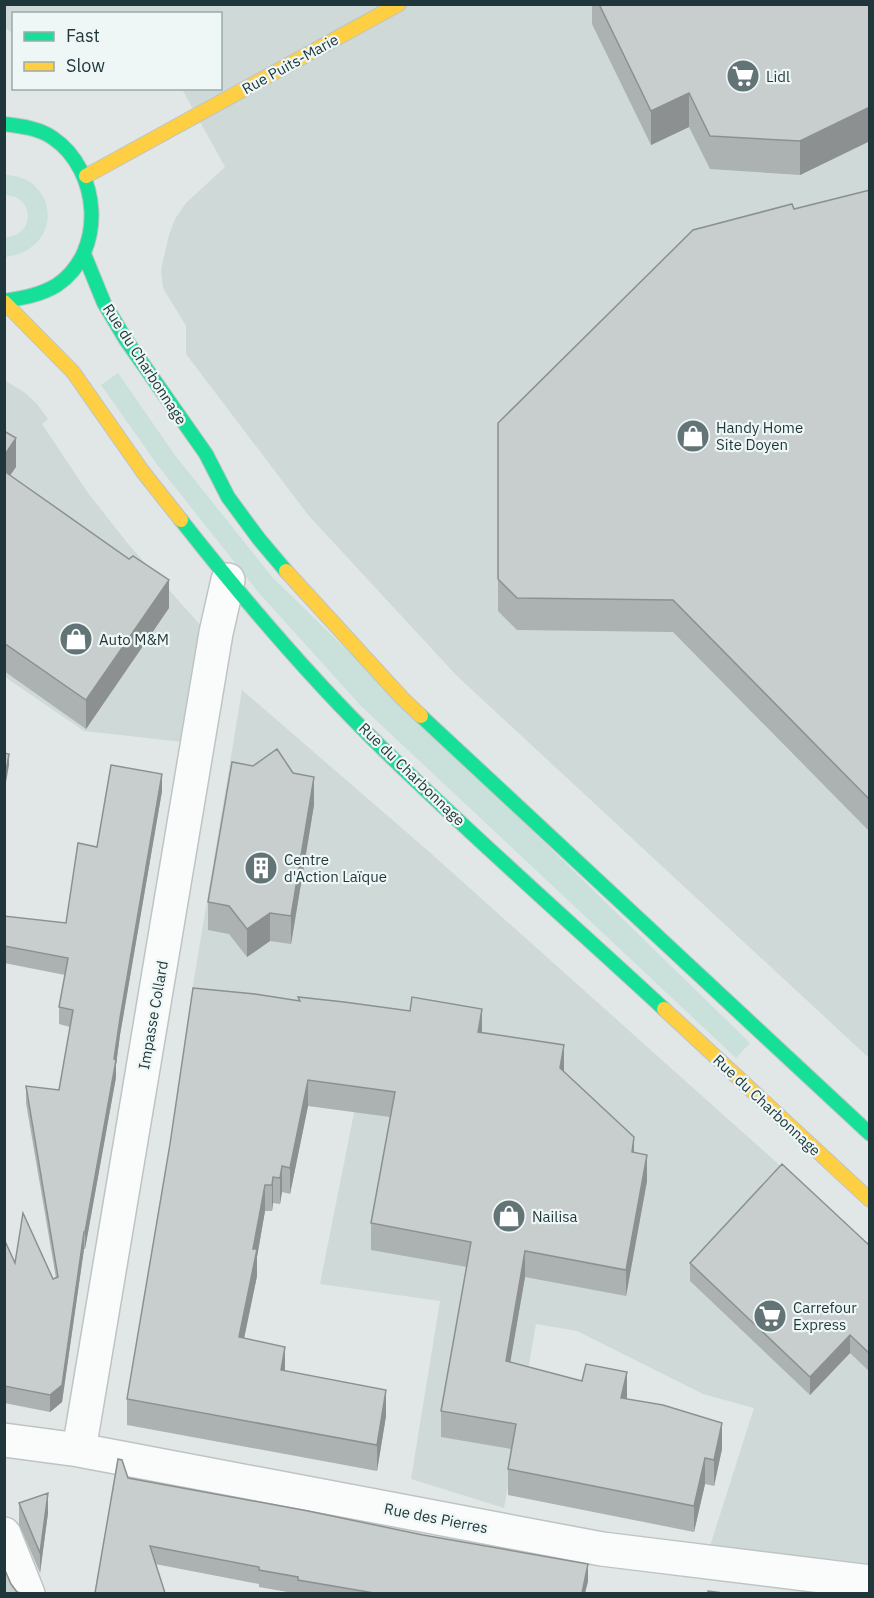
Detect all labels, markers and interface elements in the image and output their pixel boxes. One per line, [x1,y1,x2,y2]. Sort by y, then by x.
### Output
legend [12,12,222,90]
text: Fast [66,24,100,47]
street label: Rue Puits-Marie [238,30,342,98]
text: Slow [66,54,105,77]
supermarket icon: Lidl [725,58,761,94]
place label: Lidl [766,67,790,86]
street label: Rue du Charbonnage [99,300,191,428]
shop icon: Handy Home Site Doyen [675,418,711,454]
place label: Handy Home Site Doyen [716,418,803,454]
shop icon: Auto M&M [58,621,94,657]
place label: Auto M&M [99,630,169,649]
street label: Rue du Charbonnage [355,718,469,830]
building icon: Centre d'Action Laïque [243,850,279,886]
place label: Centre d'Action Laïque [284,850,387,886]
street label: Impasse Collard [134,959,172,1071]
street label: Rue du Charbonnage [709,1050,825,1160]
shop icon: Nailisa [491,1198,527,1234]
place label: Nailisa [532,1207,578,1226]
supermarket icon: Carrefour Express [752,1298,788,1334]
place label: Carrefour Express [793,1298,857,1334]
street label: Rue des Pierres [383,1499,489,1537]

